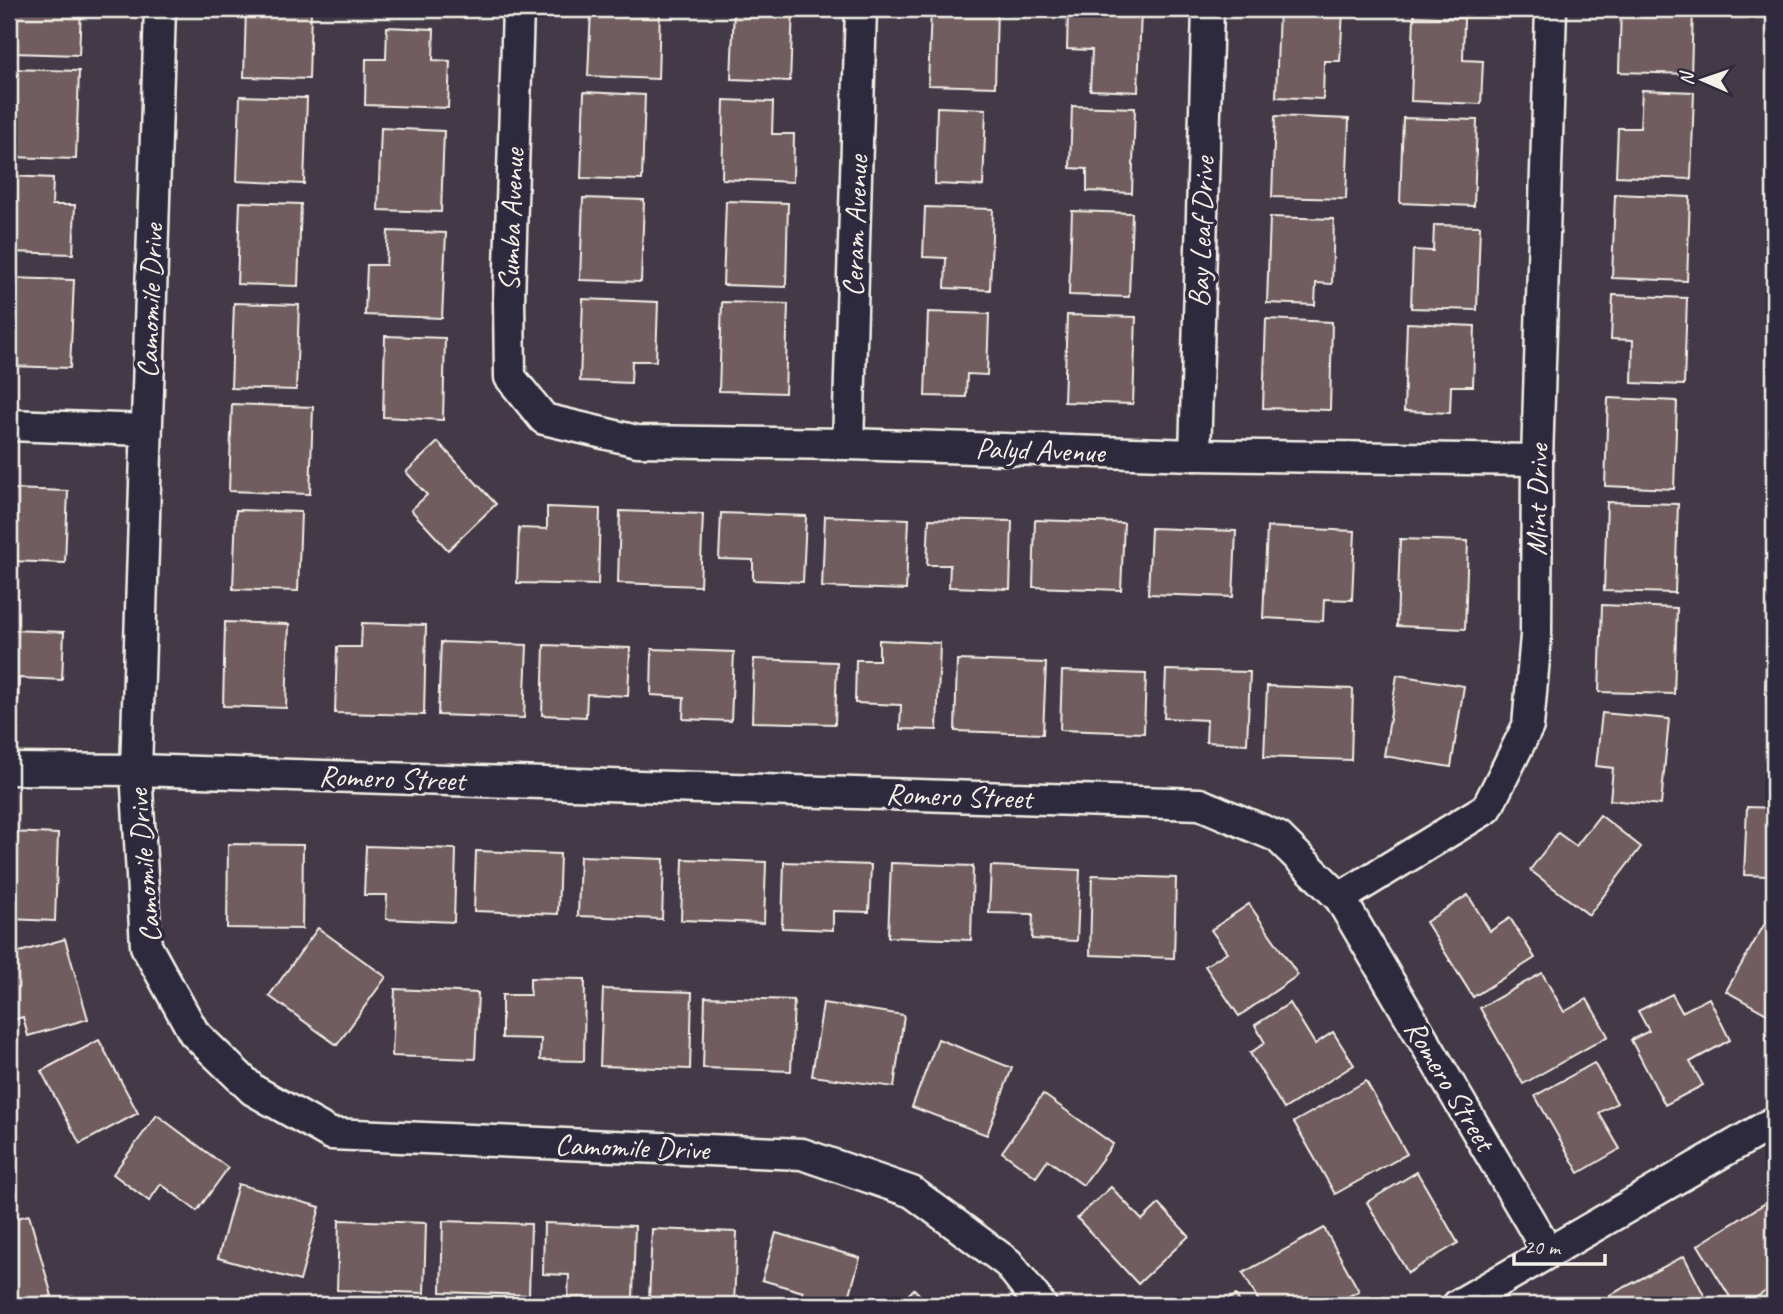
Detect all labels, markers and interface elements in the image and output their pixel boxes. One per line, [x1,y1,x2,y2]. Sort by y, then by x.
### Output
north arrow [1668,46,1738,116]
text: N [1675,70,1699,86]
street label: Sumba Avenue [490,146,533,292]
street label: Ceram Avenue [834,153,877,297]
street label: Bay Leaf Drive [1179,154,1223,308]
street label: Camomile Drive [128,221,172,379]
street label: Palyd Avenue [975,429,1107,471]
street label: Mint Drive [1517,442,1557,556]
street label: Romero Street [318,756,469,800]
street label: Romero Street [885,774,1036,818]
street label: Camomile Drive [118,785,170,945]
street label: Romero Street [1396,1012,1506,1160]
street label: Camomile Drive [554,1125,712,1169]
scale bar [1514,1223,1604,1267]
text: 20 m [1524,1234,1562,1260]

